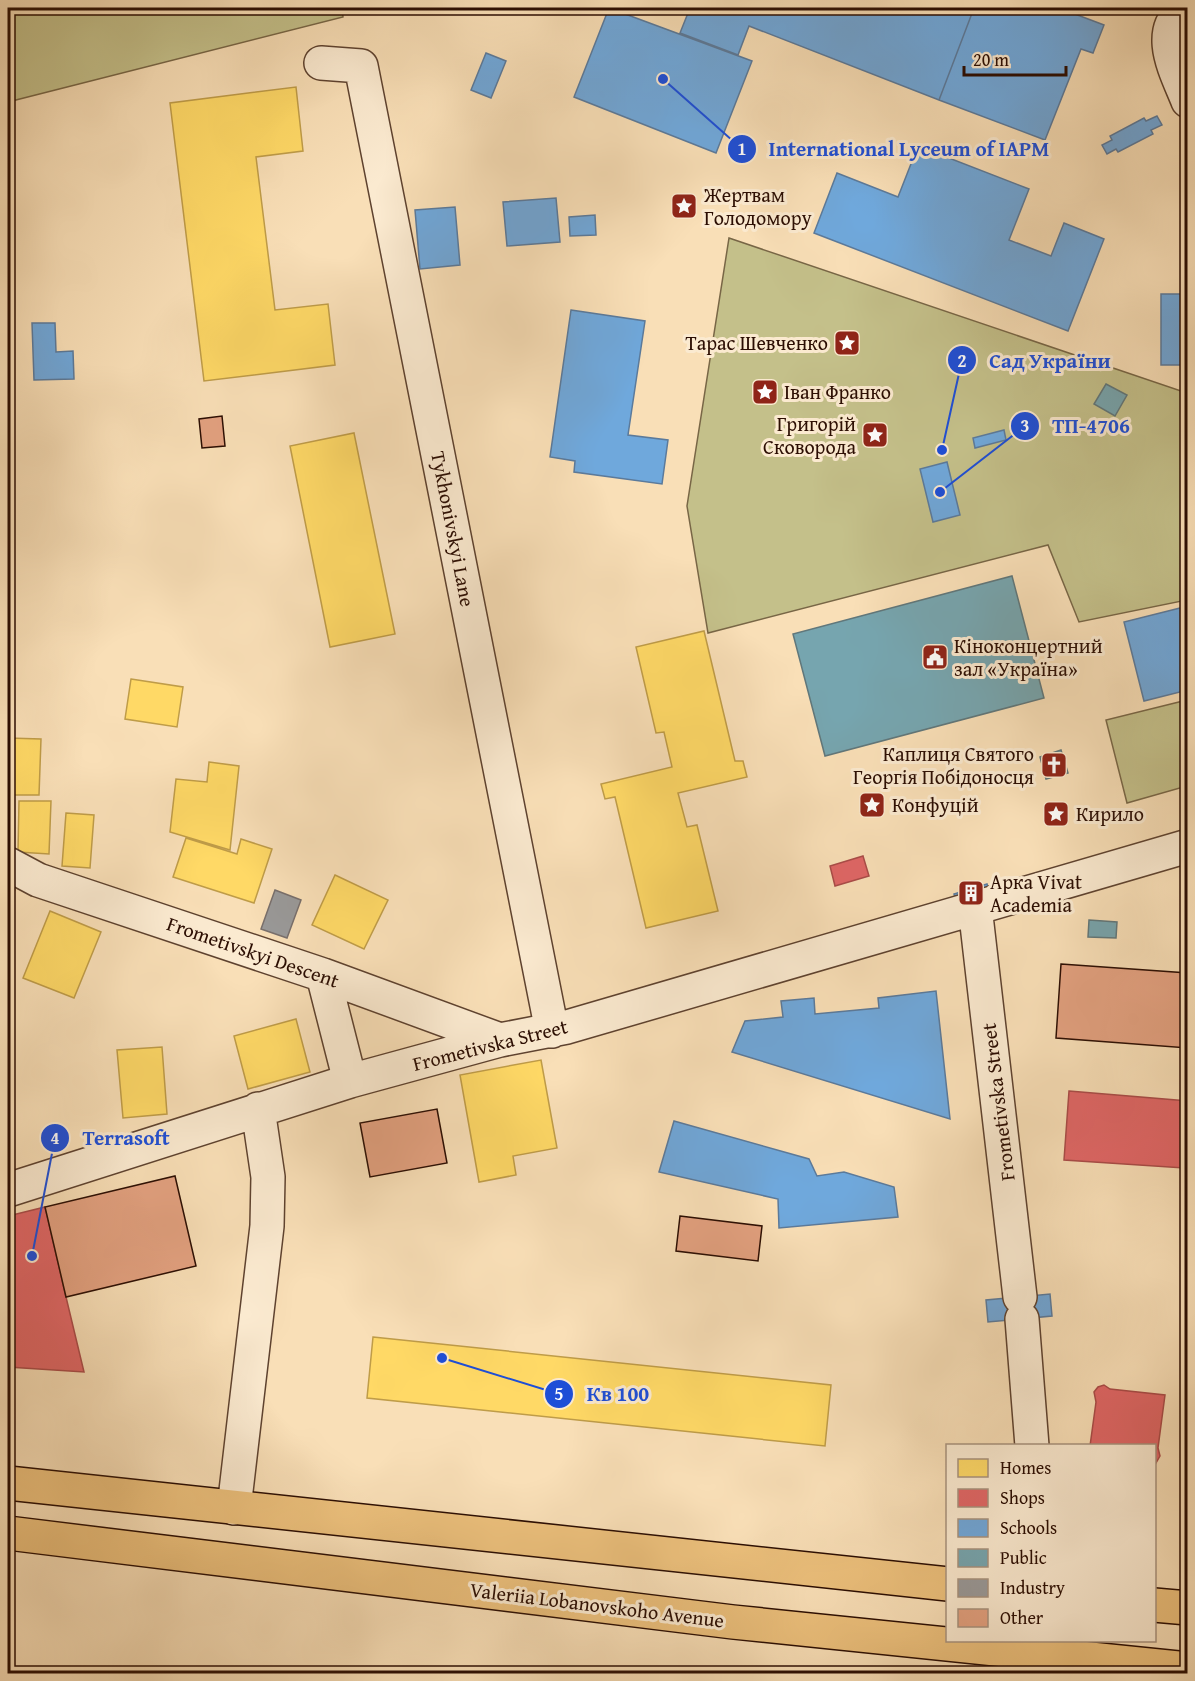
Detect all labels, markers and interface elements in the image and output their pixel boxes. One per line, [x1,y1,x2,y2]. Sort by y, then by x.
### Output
scale bar [964,39,1066,77]
text: 20 m [973,46,1009,73]
callout: International Lyceum of IAPM [727,129,1062,168]
text: International Lyceum of IAPM [769,133,1049,164]
text: 1 [737,135,747,162]
place label: Жертвам Голодомору [703,180,812,232]
place icon: Жертвам Голодомору [669,191,699,221]
place label: Тарас Шевченко [685,328,828,357]
place icon: Тарас Шевченко [832,328,862,358]
callout: Сад України [947,341,1123,380]
text: Сад України [989,345,1111,376]
text: 2 [957,347,967,374]
place icon: Іван Франко [750,377,780,407]
place label: Іван Франко [784,377,891,406]
callout: ТП-4706 [1010,406,1141,445]
place label: Григорій Сковорода [763,409,856,461]
text: ТП-4706 [1052,410,1130,441]
text: 3 [1020,412,1030,439]
place icon: Григорій Сковорода [860,420,890,450]
street label: Tykhonivskyi Lane [424,449,483,609]
place label: Кіноконцертний зал «Україна» [954,631,1103,683]
public building icon: Кіноконцертний зал «Україна» [920,642,950,672]
place label: Каплиця Святого Георгія Побідоносця [853,739,1034,791]
church icon: Каплиця Святого Георгія Побідоносця [1039,750,1069,780]
place icon: Конфуцій [857,790,887,820]
place label: Конфуцій [892,790,979,819]
place icon: Кирило [1041,799,1071,829]
place label: Кирило [1076,799,1144,828]
place label: Арка Vivat Academia [990,867,1082,919]
building icon: Арка Vivat Academia [956,878,986,908]
street label: Frometivskyi Descent [163,908,343,995]
street label: Frometivska Street [409,1011,570,1078]
street label: Frometivska Street [973,1021,1022,1183]
callout: Terrasoft [40,1118,182,1157]
text: Terrasoft [82,1122,170,1153]
text: 4 [50,1124,60,1151]
callout: Кв 100 [544,1375,661,1414]
text: Кв 100 [587,1378,649,1409]
text: 5 [554,1380,564,1407]
legend [946,1444,1156,1642]
text: Homes [1000,1454,1051,1481]
text: Shops [1000,1484,1045,1511]
text: Schools [1000,1514,1057,1541]
text: Public [1000,1544,1047,1571]
text: Industry [1000,1574,1065,1601]
street label: Valeriia Lobanovskoho Avenue [468,1575,726,1634]
text: Other [1000,1604,1044,1631]

